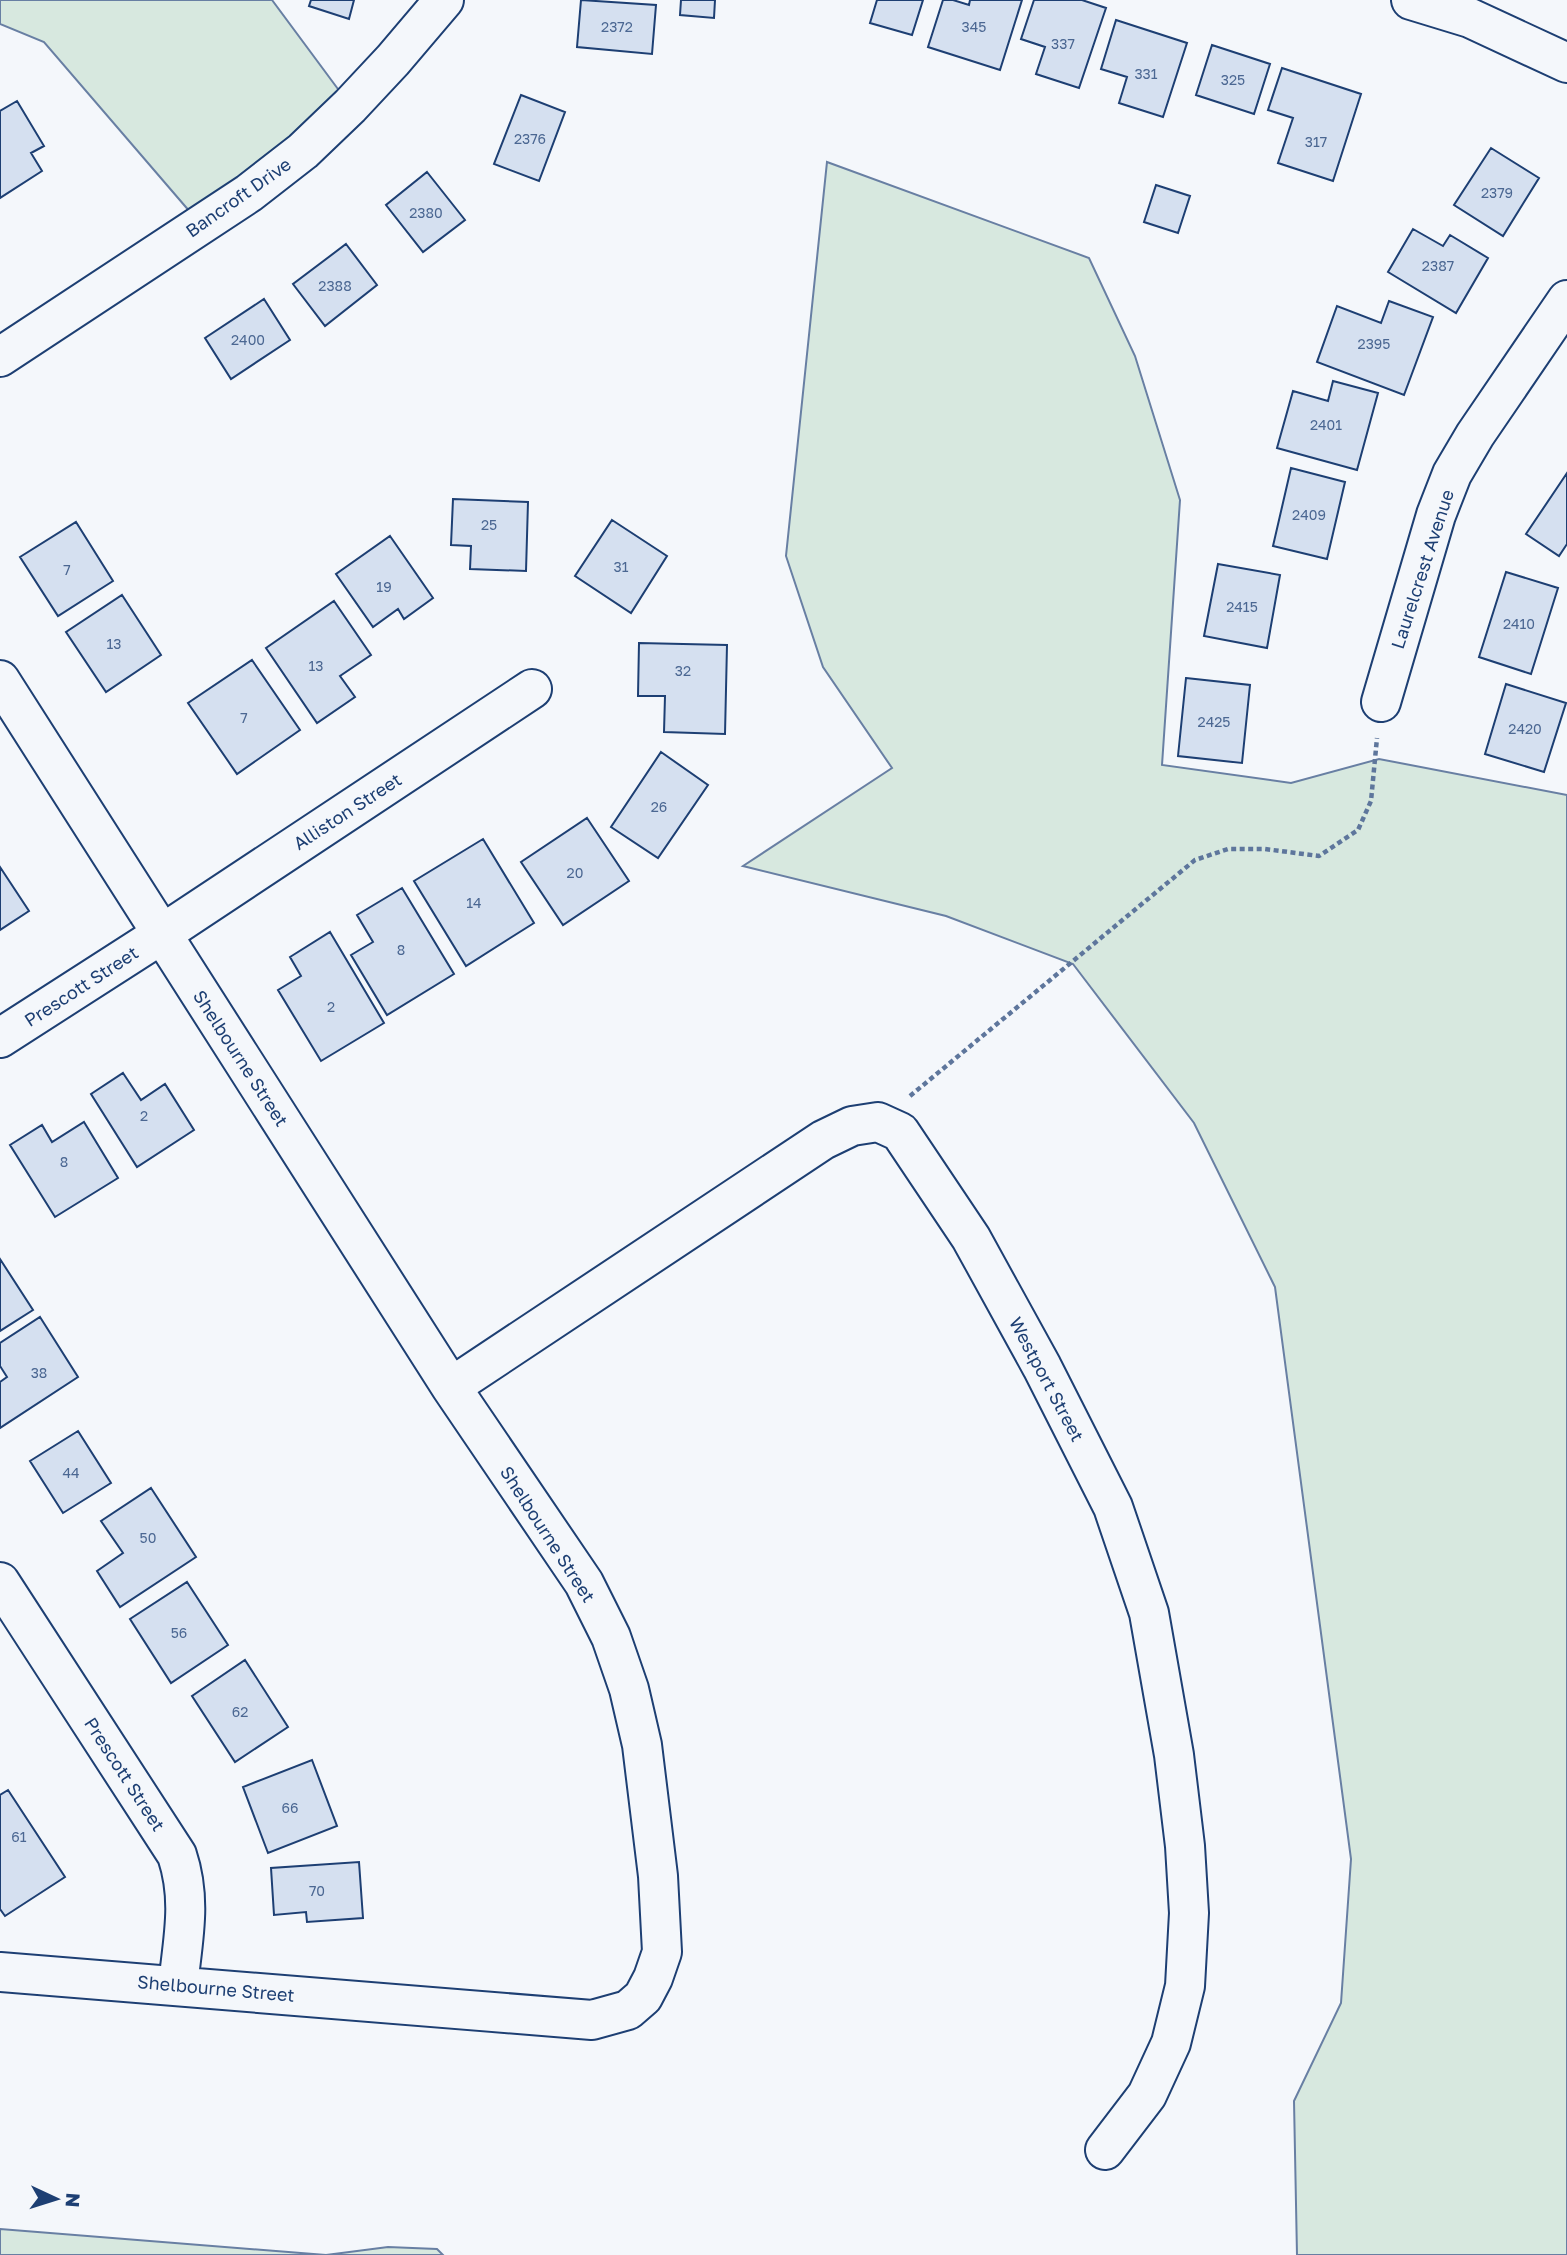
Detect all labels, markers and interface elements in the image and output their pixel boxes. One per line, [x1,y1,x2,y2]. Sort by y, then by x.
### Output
house number: 2372 [601,18,633,35]
house number: 345 [962,18,986,35]
house number: 337 [1051,35,1075,52]
house number: 331 [1134,65,1158,82]
house number: 325 [1221,71,1245,88]
house number: 2376 [514,130,546,147]
house number: 317 [1305,133,1327,150]
street label: Bancroft Drive [181,153,295,241]
house number: 2379 [1481,184,1513,201]
house number: 2380 [409,204,443,221]
house number: 2387 [1422,257,1454,274]
house number: 2388 [318,277,352,294]
house number: 2400 [231,331,265,348]
house number: 2395 [1358,335,1390,352]
house number: 2401 [1310,416,1342,433]
street label: Laurelcrest Avenue [1386,487,1458,651]
house number: 2409 [1292,506,1326,523]
house number: 25 [481,516,497,533]
house number: 31 [614,558,629,575]
house number: 7 [63,561,71,578]
house number: 19 [376,578,392,595]
house number: 2415 [1226,598,1258,615]
house number: 2410 [1503,615,1535,632]
house number: 13 [107,635,121,652]
house number: 13 [309,657,323,674]
house number: 32 [675,662,691,679]
house number: 7 [240,709,248,726]
house number: 2425 [1198,713,1230,730]
house number: 2420 [1508,720,1542,737]
street label: Alliston Street [289,768,405,854]
house number: 26 [651,798,667,815]
house number: 20 [567,864,583,881]
house number: 14 [466,894,482,911]
street label: Prescott Street [20,941,142,1031]
house number: 8 [397,941,405,958]
street label: Shelbourne Street [189,986,293,1130]
house number: 2 [327,998,335,1015]
house number: 2 [140,1107,148,1124]
house number: 8 [60,1153,68,1170]
street label: Westport Street [1005,1313,1089,1445]
house number: 38 [31,1364,47,1381]
street label: Shelbourne Street [496,1462,600,1606]
house number: 44 [62,1464,80,1481]
house number: 50 [140,1529,156,1546]
house number: 56 [171,1624,187,1641]
house number: 62 [232,1703,248,1720]
street label: Prescott Street [80,1713,170,1835]
house number: 66 [282,1799,298,1816]
house number: 61 [11,1828,27,1845]
house number: 70 [309,1882,325,1899]
street label: Shelbourne Street [136,1970,296,2006]
north arrow [21,2164,91,2234]
text: N [61,2192,85,2208]

